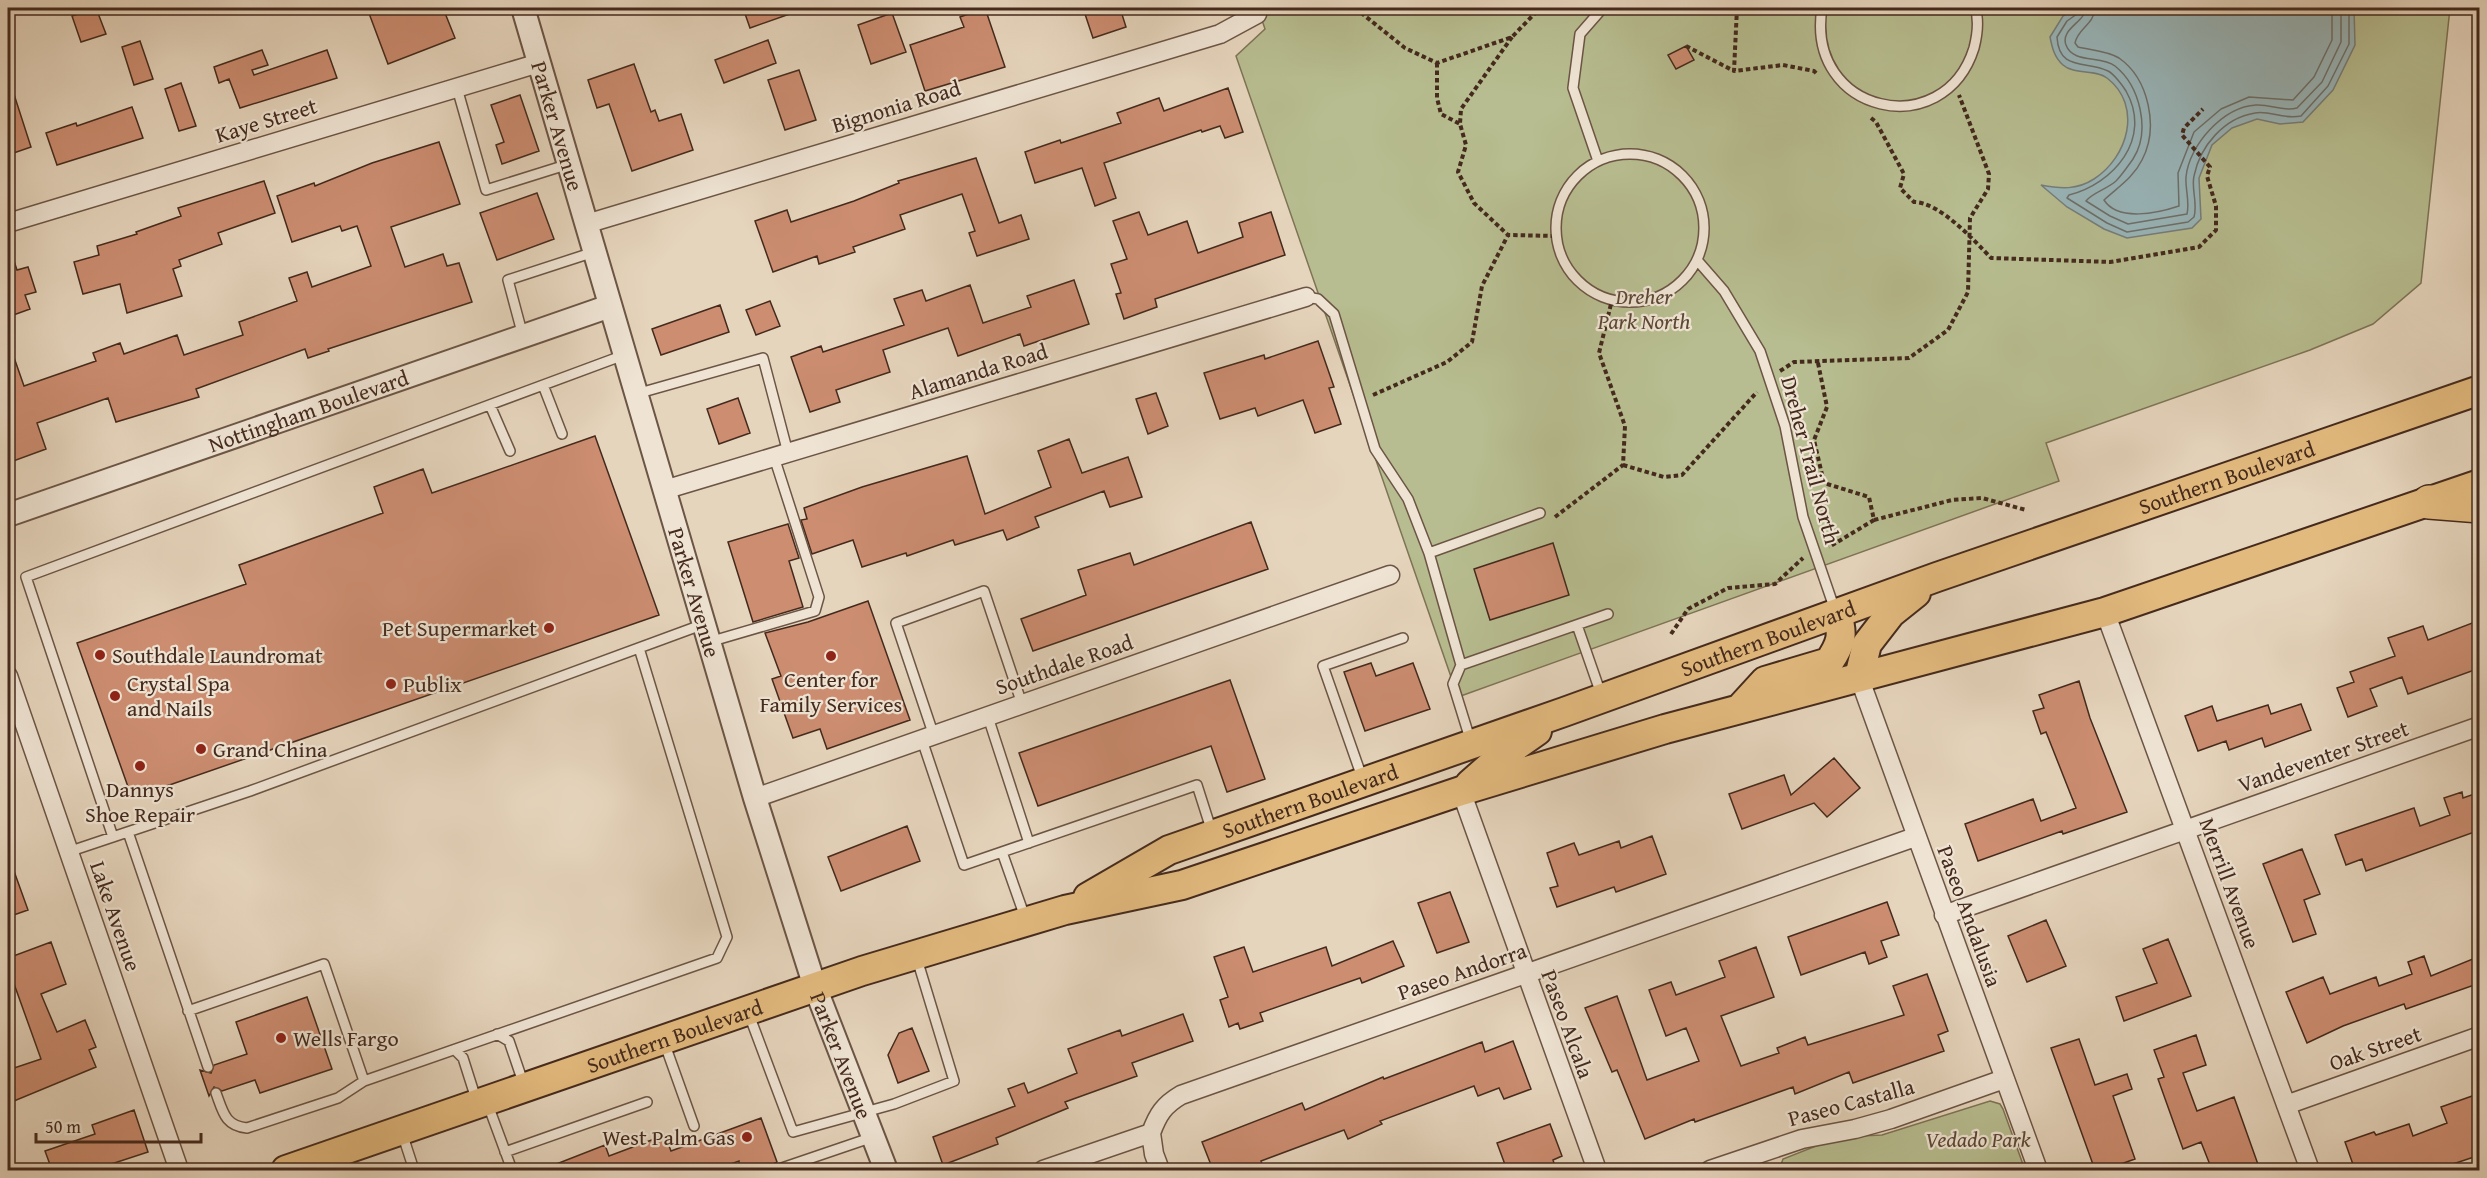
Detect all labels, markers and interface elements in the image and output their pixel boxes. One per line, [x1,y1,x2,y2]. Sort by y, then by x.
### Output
street label: Parker Avenue [523,57,592,195]
street label: Bignonia Road [828,71,965,141]
street label: Kaye Street [211,89,321,151]
park label: Dreher Park North [1597,280,1690,337]
street label: Alamanda Road [905,335,1052,407]
street label: Nottingham Boulevard [204,361,413,460]
street label: Dreher Trail North [1773,373,1849,548]
street label: Southern Boulevard [2134,432,2319,522]
street label: Parker Avenue [660,524,729,661]
street label: Southern Boulevard [1676,592,1860,685]
place label: Pet Supermarket [382,612,537,644]
marker: Pet Supermarket [542,621,556,635]
street label: Southdale Road [991,625,1137,702]
place label: Southdale Laundromat [112,639,323,671]
marker: Southdale Laundromat [93,648,107,662]
marker: Center for Family Services [824,649,838,663]
place label: Center for Family Services [760,663,902,720]
place label: Crystal Spa and Nails [127,667,231,724]
place label: Publix [403,668,462,700]
marker: Publix [384,677,398,691]
marker: Crystal Spa and Nails [108,689,122,703]
street label: Vandeventer Street [2233,712,2413,800]
place label: Grand China [213,733,328,765]
marker: Grand China [194,742,208,756]
street label: Southern Boulevard [1218,755,1403,846]
marker: Dannys Shoe Repair [133,759,147,773]
place label: Dannys Shoe Repair [85,773,195,830]
street label: Merrill Avenue [2191,813,2269,953]
street label: Paseo Andalusia [1930,841,2011,992]
street label: Lake Avenue [82,857,150,975]
street label: Paseo Andorra [1393,934,1531,1008]
street label: Paseo Alcala [1534,965,1603,1083]
street label: Parker Avenue [802,987,881,1124]
street label: Southern Boulevard [582,990,767,1081]
street label: Oak Street [2325,1017,2426,1079]
place label: Wells Fargo [293,1022,399,1054]
marker: Wells Fargo [274,1031,288,1045]
street label: Paseo Castalla [1784,1070,1918,1134]
scale bar [36,1106,201,1144]
text: 50 m [45,1113,81,1140]
place label: West Palm Gas [602,1121,735,1153]
park label: Vedado Park [1925,1123,2032,1155]
marker: West Palm Gas [740,1130,754,1144]

